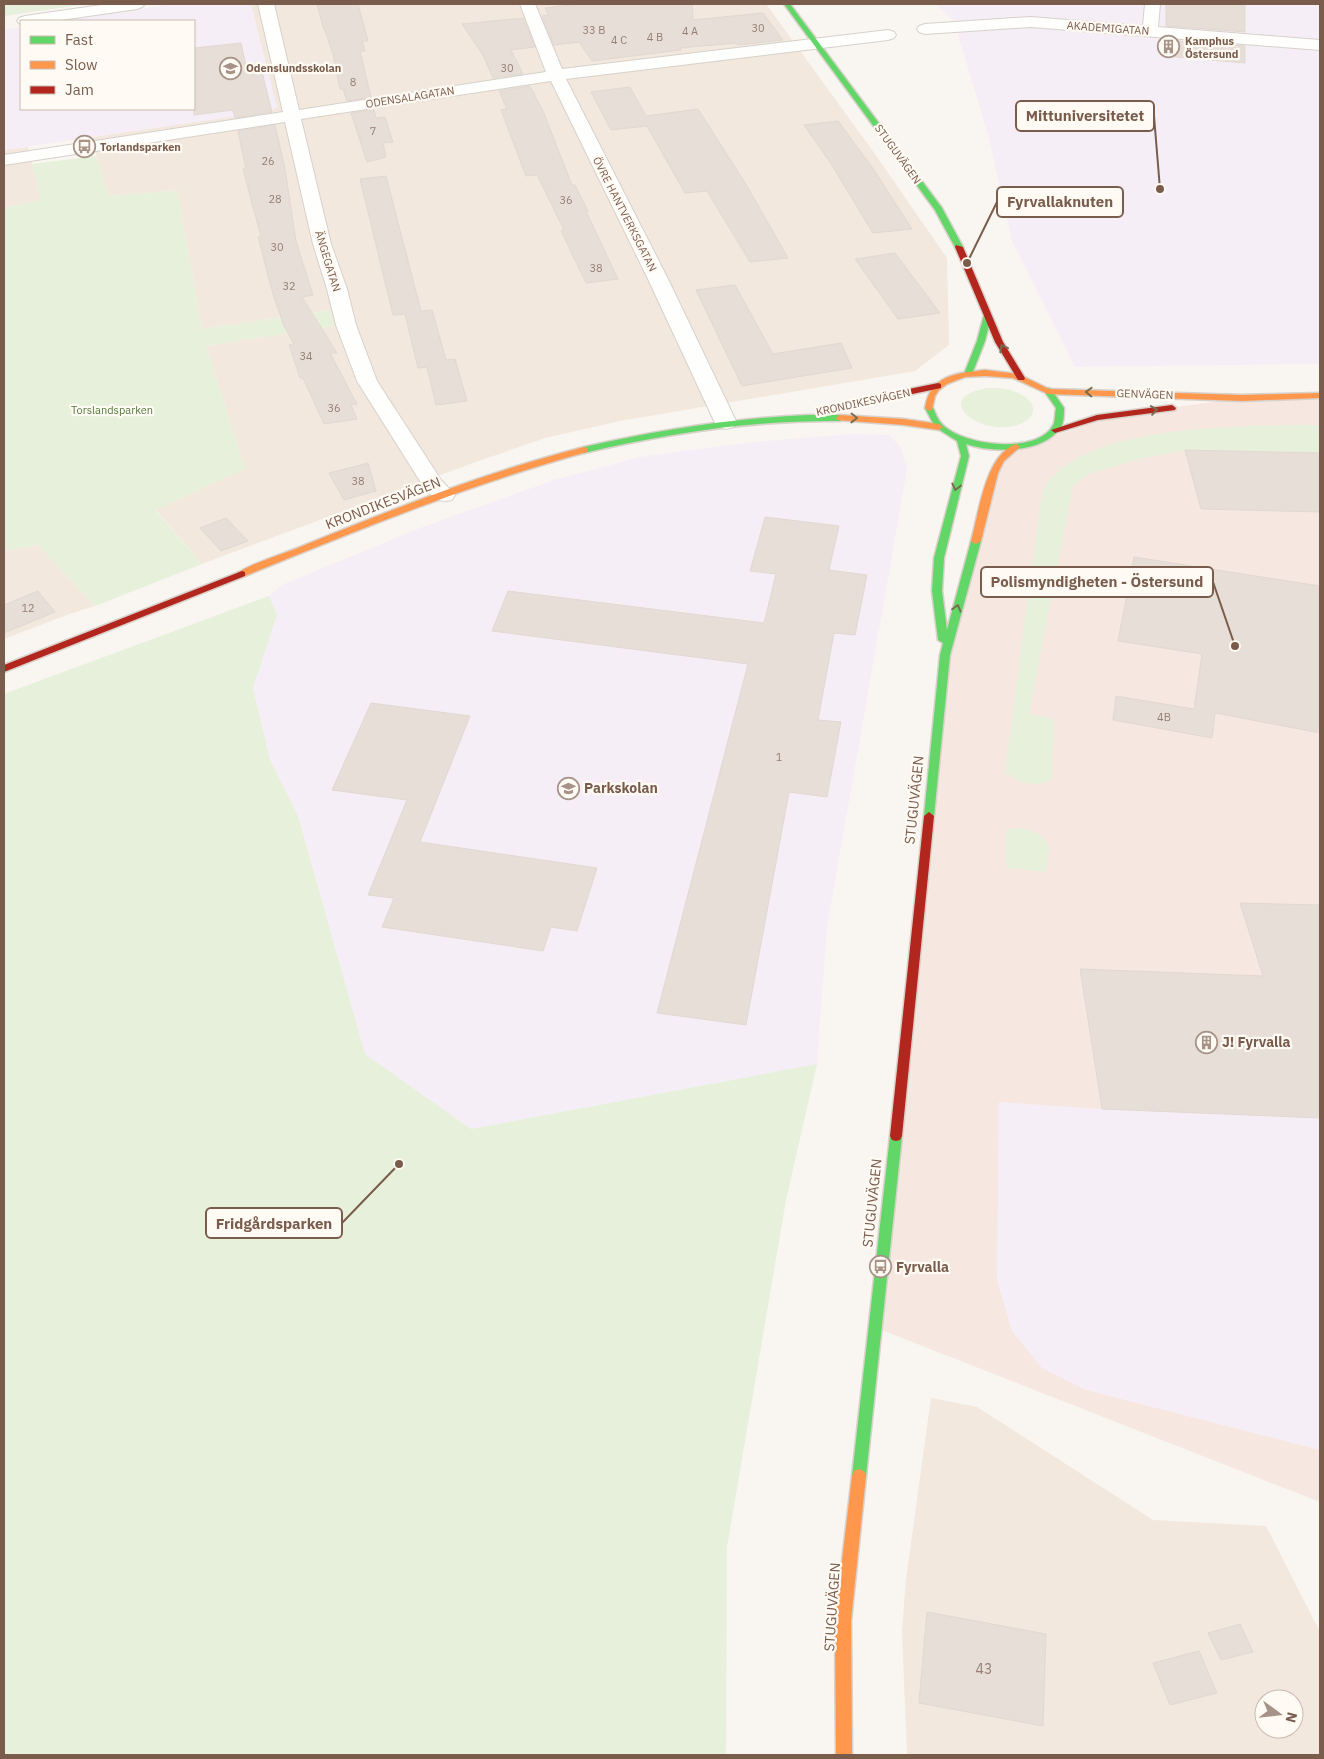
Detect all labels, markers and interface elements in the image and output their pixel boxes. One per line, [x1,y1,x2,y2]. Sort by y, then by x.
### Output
street label: AKADEMIGATAN [1066,18,1150,38]
legend [20,20,195,110]
house number: 30 [751,21,765,35]
house number: 33 B [583,23,605,37]
house number: 4 A [682,24,698,38]
text: Fast [65,30,93,49]
house number: 4 B [647,30,663,44]
house number: 4 C [611,33,627,47]
place label: Kamphus Östersund [1185,34,1238,61]
building icon: Kamphus Östersund [1157,35,1181,59]
text: Slow [65,55,98,74]
school or university icon: Odenslundsskolan [218,56,242,80]
place label: Odenslundsskolan [246,61,341,75]
house number: 30 [500,61,514,75]
house number: 8 [350,75,356,89]
text: Jam [65,80,94,99]
street label: ODENSALAGATAN [365,83,455,111]
callout: Mittuniversitetet [1016,101,1154,131]
text: Mittuniversitetet [1026,106,1144,125]
street label: STUGUVÄGEN [872,122,924,186]
house number: 7 [370,124,376,138]
bus stop icon: Torlandsparken [72,135,96,159]
place label: Torlandsparken [100,140,181,154]
house number: 26 [261,154,275,168]
street label: ÖVRE HANTVERKSGATAN [590,154,660,274]
callout: Fyrvallaknuten [997,187,1123,217]
house number: 28 [268,192,282,206]
text: Fyrvallaknuten [1007,192,1113,211]
house number: 36 [559,193,573,207]
street label: ÄNGEGATAN [312,229,344,293]
house number: 30 [270,240,284,254]
house number: 38 [589,261,603,275]
house number: 32 [282,279,296,293]
one-way arrow [999,345,1009,354]
house number: 34 [299,349,313,363]
street label: KRONDIKESVÄGEN [815,385,911,419]
street label: GENVÄGEN [1116,386,1174,402]
one-way arrow [1085,387,1092,397]
house number: 36 [327,401,341,415]
park label: Torslandsparken [71,403,153,417]
one-way arrow [1151,405,1159,416]
one-way arrow [850,413,858,423]
street label: KRONDIKESVÄGEN [323,473,443,533]
house number: 38 [351,474,365,488]
one-way arrow [952,483,962,491]
callout: Polismyndigheten - Östersund [981,567,1213,597]
text: Polismyndigheten - Östersund [991,572,1203,591]
house number: 12 [21,601,35,615]
one-way arrow [952,604,962,612]
house number: 4B [1157,710,1171,724]
house number: 1 [776,750,783,764]
street label: STUGUVÄGEN [900,755,928,845]
school or university icon: Parkskolan [556,776,580,800]
place label: Parkskolan [584,779,658,797]
building icon: J! Fyrvalla [1194,1030,1218,1054]
place label: J! Fyrvalla [1222,1033,1290,1051]
street label: STUGUVÄGEN [858,1158,886,1248]
callout: Fridgårdsparken [206,1208,342,1238]
text: Fridgårdsparken [216,1214,332,1233]
bus stop icon: Fyrvalla [868,1255,892,1279]
place label: Fyrvalla [896,1258,949,1276]
street label: STUGUVÄGEN [820,1562,844,1652]
house number: 43 [976,1660,992,1678]
north arrow [1254,1689,1304,1739]
text: N [1282,1710,1302,1725]

